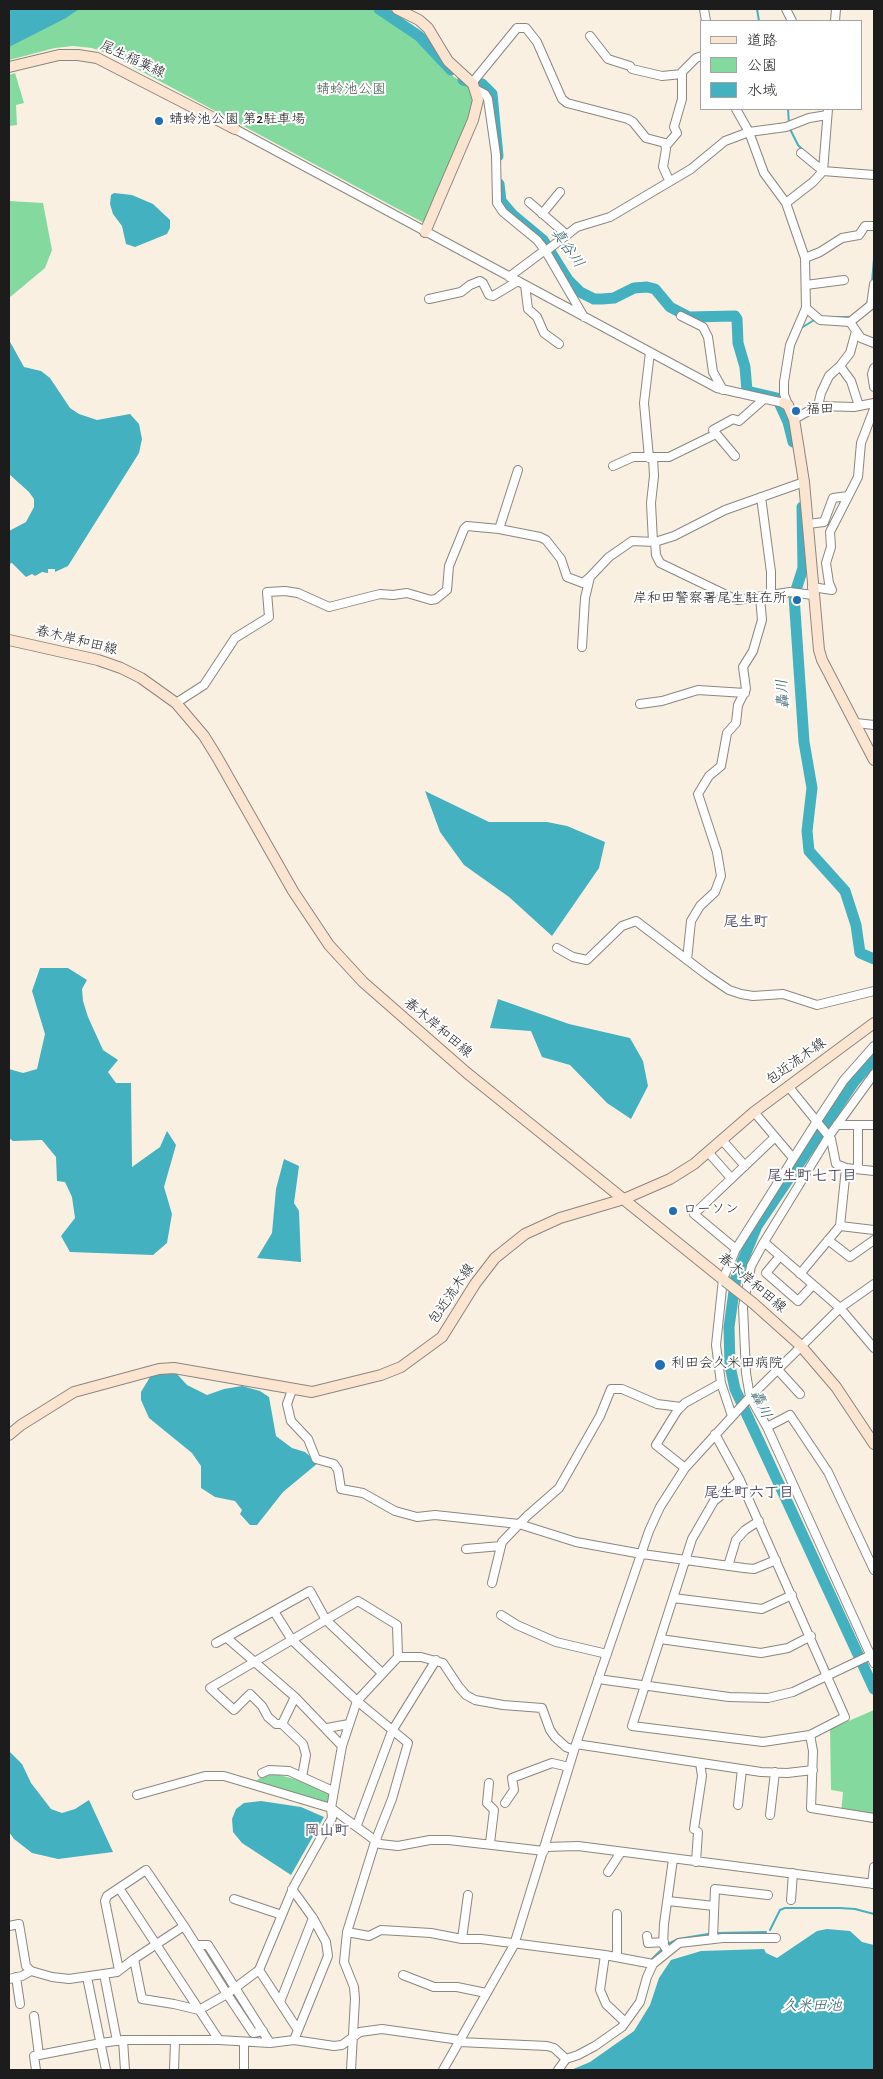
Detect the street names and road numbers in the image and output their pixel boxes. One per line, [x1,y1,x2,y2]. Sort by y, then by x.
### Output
street label: 尾生稲葉線 [97,39,167,83]
street label: 春木岸和田線 [33,624,119,660]
street label: 春木岸和田線 [399,996,475,1062]
street label: 包近流木線 [764,1036,830,1090]
street label: 春木岸和田線 [713,1251,789,1317]
street label: 包近流木線 [426,1261,480,1329]

